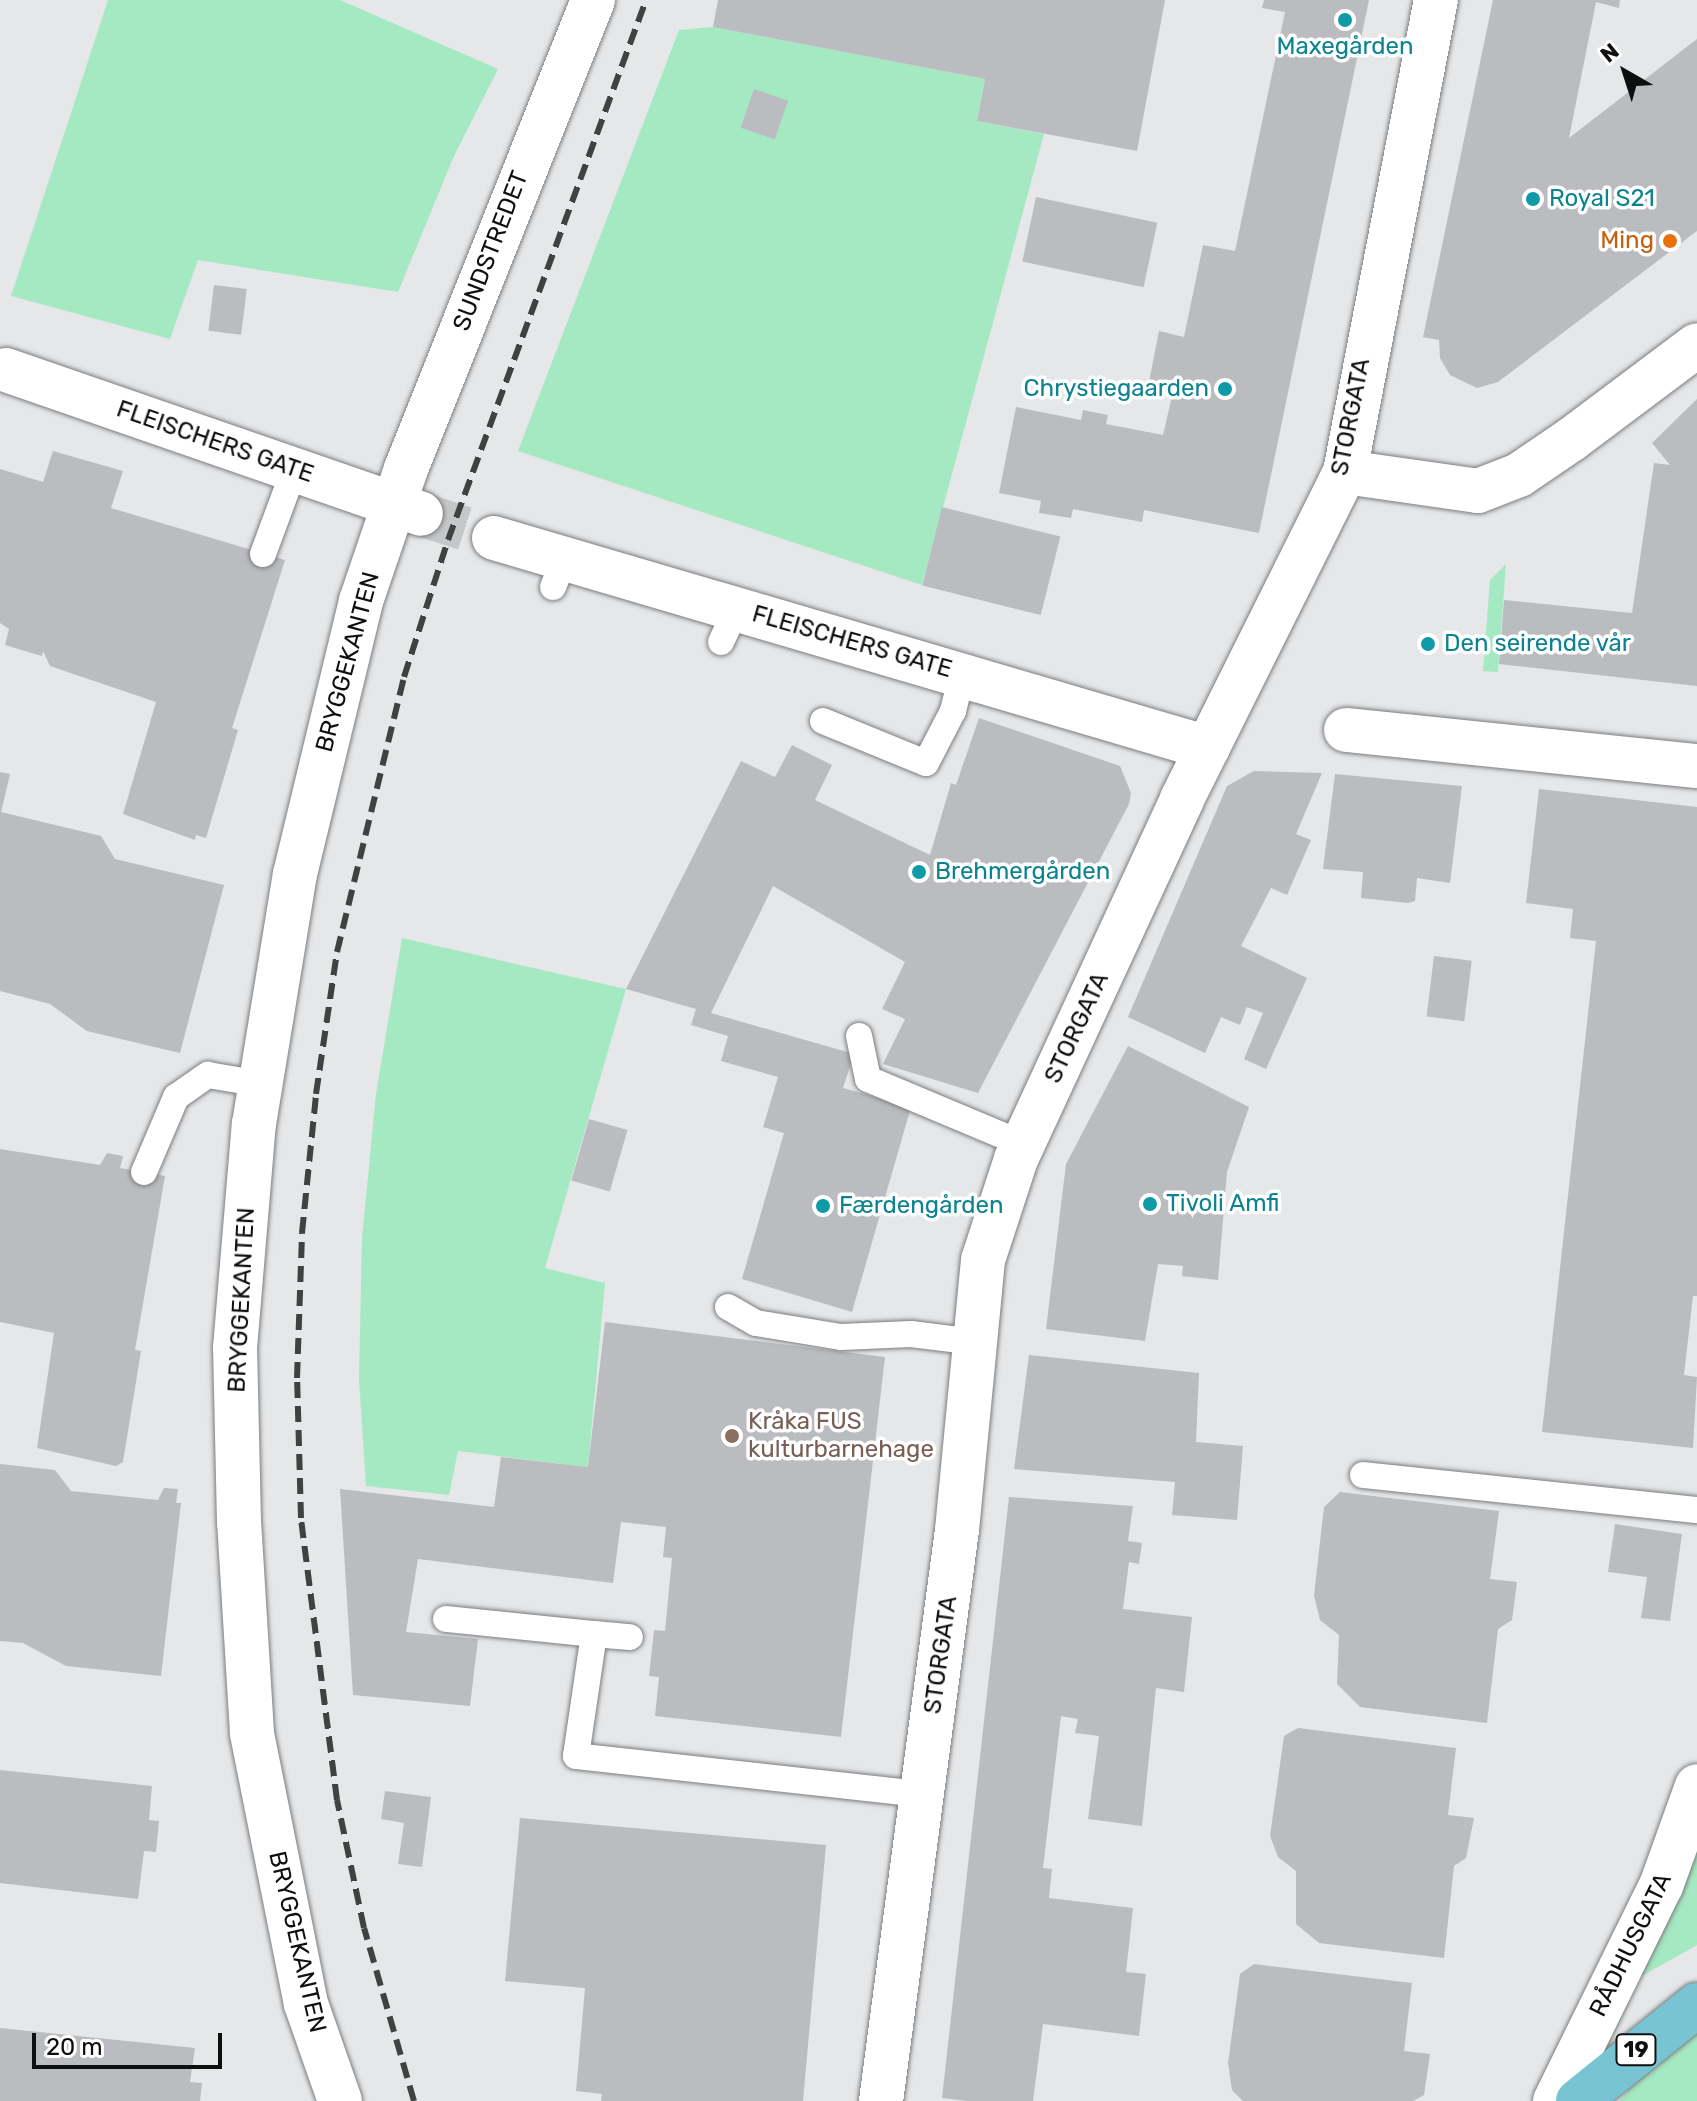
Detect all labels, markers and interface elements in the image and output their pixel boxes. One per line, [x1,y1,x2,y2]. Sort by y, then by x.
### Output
marker: Maxegården [1336,11,1354,29]
north arrow [1585,32,1665,112]
place label: Maxegården [1276,33,1414,61]
text: N [1595,37,1624,68]
street label: SUNDSTREDET [447,167,535,335]
place label: Royal S21 [1549,185,1655,213]
marker: Royal S21 [1524,190,1542,208]
place label: Ming [1600,227,1654,255]
marker: Ming [1661,232,1679,250]
street label: STORGATA [1326,356,1376,478]
place label: Chrystiegaarden [1024,375,1209,403]
marker: Chrystiegaarden [1216,380,1234,398]
street label: FLEISCHERS GATE [113,395,317,489]
street label: BRYGGEKANTEN [310,569,386,755]
street label: FLEISCHERS GATE [749,600,955,684]
place label: Den seirende vår [1444,630,1632,658]
marker: Den seirende vår [1419,635,1437,653]
place label: Brehmergården [935,858,1110,886]
marker: Brehmergården [910,863,928,881]
street label: STORGATA [1039,968,1115,1088]
place label: Tivoli Amfi [1166,1190,1280,1218]
place label: Færdengården [839,1192,1004,1220]
marker: Tivoli Amfi [1141,1195,1159,1213]
marker: Færdengården [814,1197,832,1215]
street label: BRYGGEKANTEN [223,1207,261,1393]
place label: Kråka FUS kulturbarnehage [748,1408,934,1464]
marker: Kråka FUS kulturbarnehage [723,1427,741,1445]
street label: STORGATA [918,1594,964,1716]
street label: BRYGGEKANTEN [262,1848,332,2036]
street label: RÅDHUSGATA [1584,1869,1678,2021]
scale bar [36,2017,226,2067]
road number: 19 [1614,2032,1658,2068]
text: 20 m [46,2033,103,2061]

